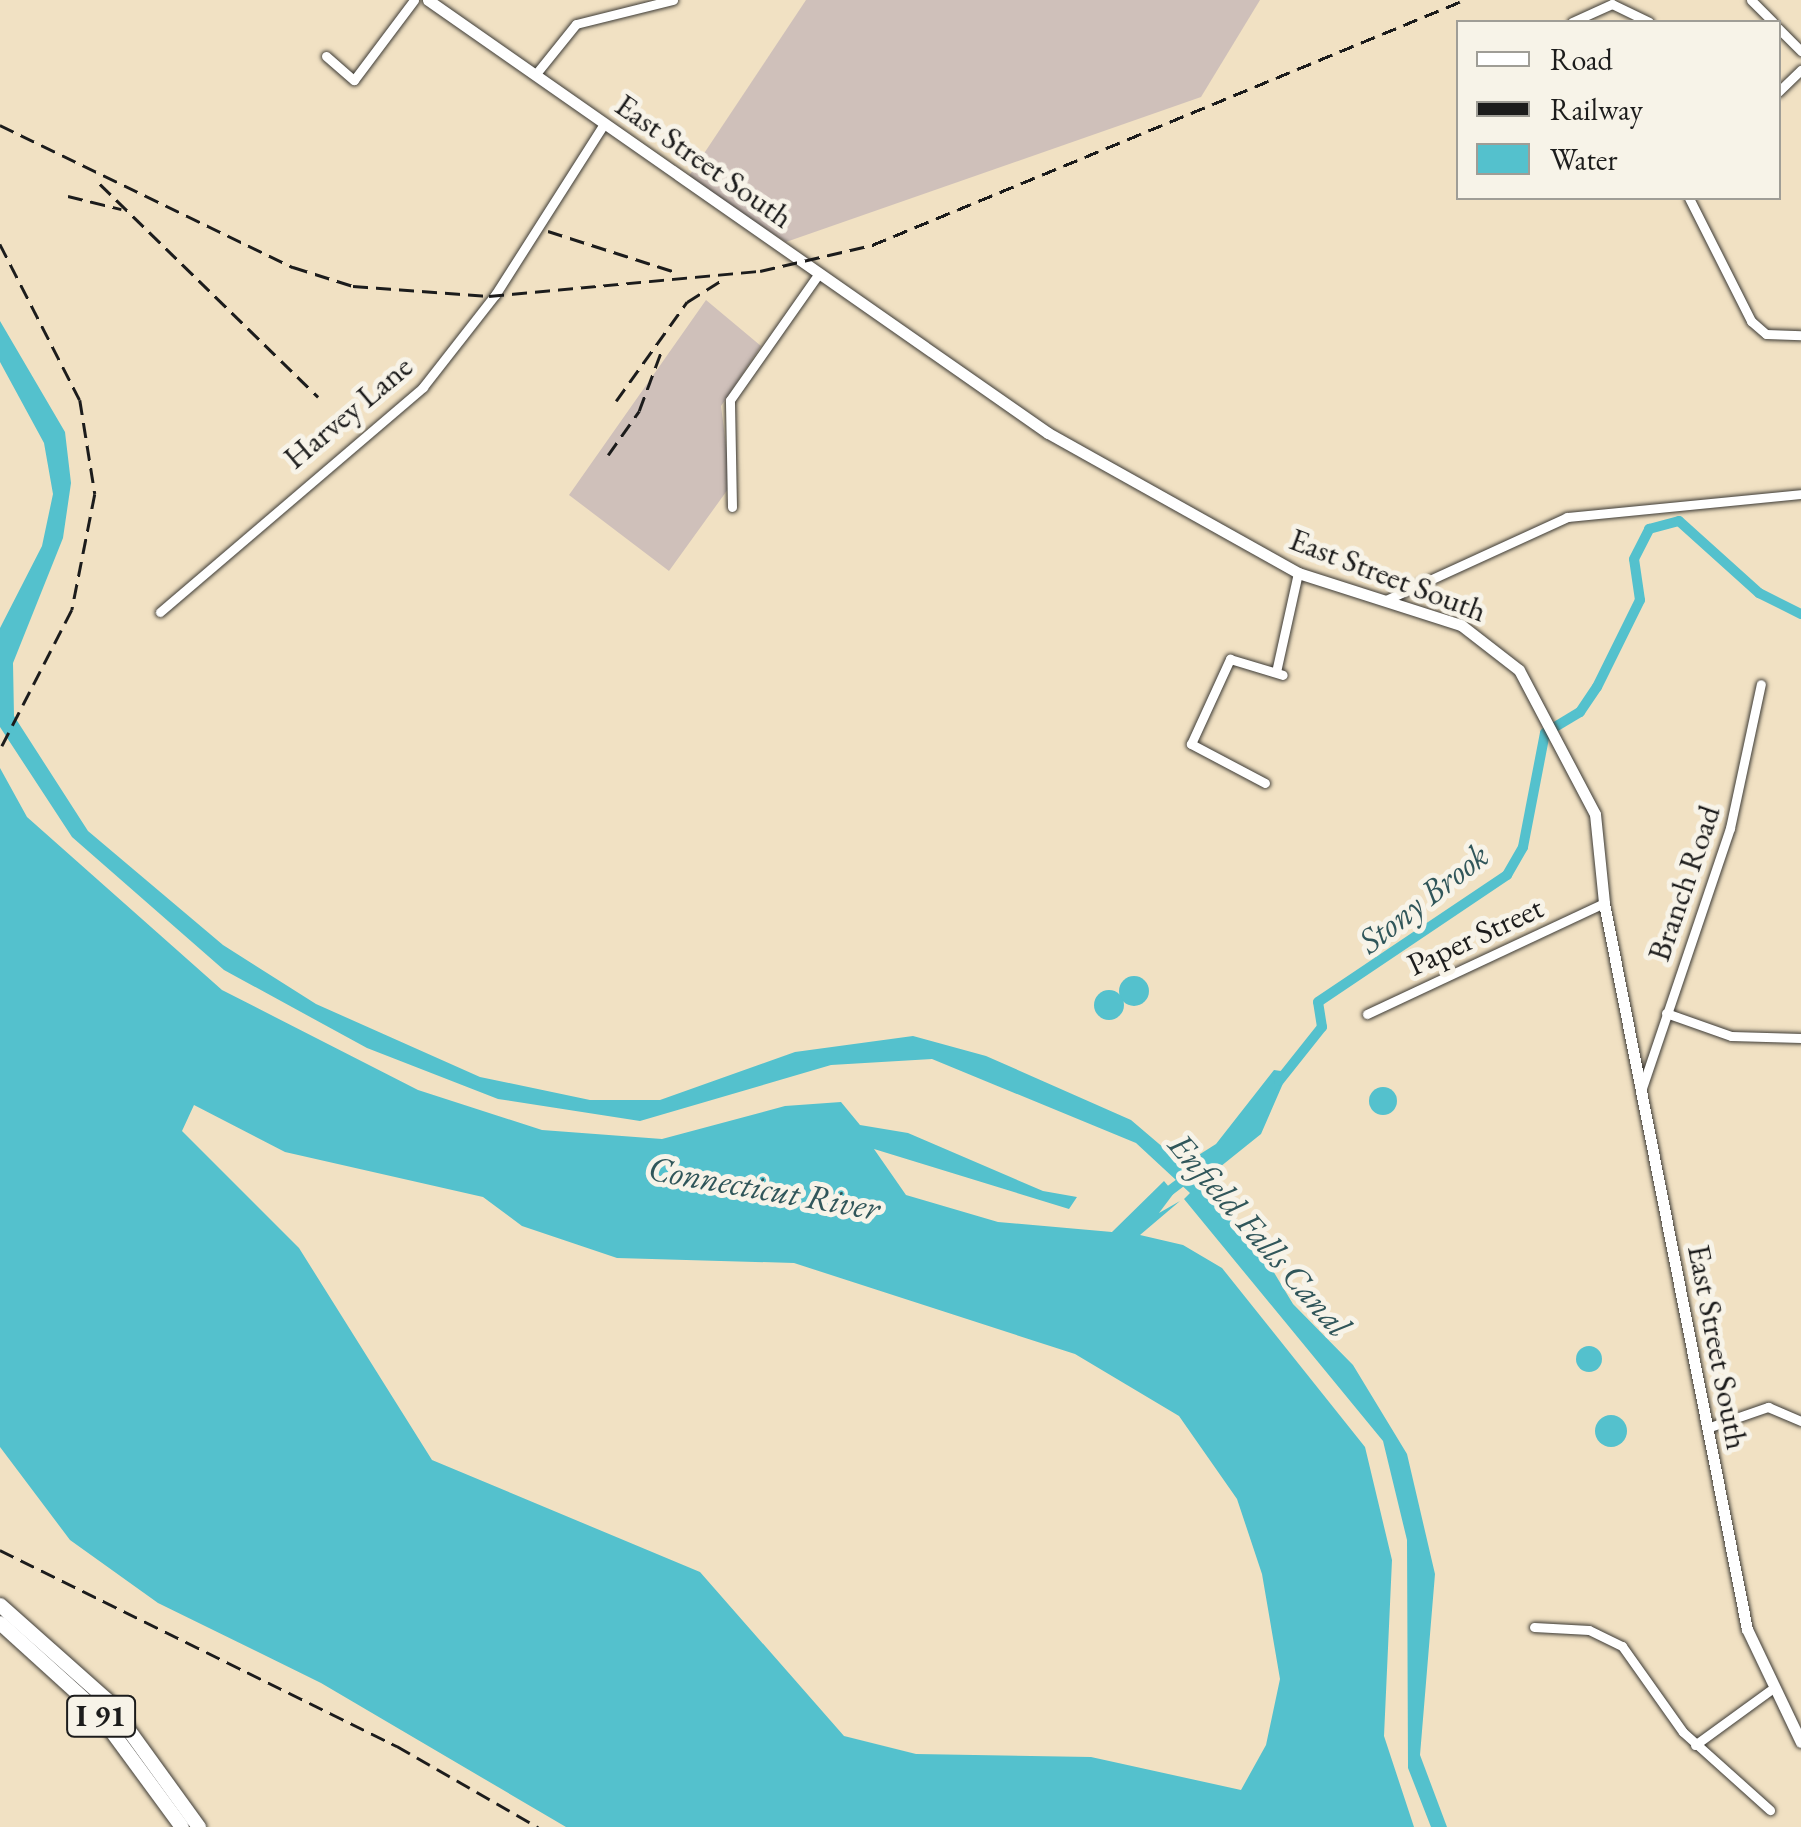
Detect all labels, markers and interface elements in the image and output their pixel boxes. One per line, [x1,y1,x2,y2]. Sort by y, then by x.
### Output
legend [1456,20,1781,200]
text: Road [1550,40,1613,79]
street label: East Street South [608,86,800,236]
text: Railway [1550,90,1643,129]
text: Water [1550,140,1618,179]
street label: Harvey Lane [276,347,420,477]
street label: East Street South [1284,520,1492,630]
street label: Branch Road [1639,800,1729,966]
water label: Stony Brook [1349,834,1497,962]
street label: Paper Street [1401,888,1549,984]
water label: Enfield Falls Canal [1160,1125,1360,1345]
water label: Connecticut River [645,1147,883,1229]
street label: East Street South [1679,1241,1757,1453]
road number: I 91 [66,1691,136,1741]

